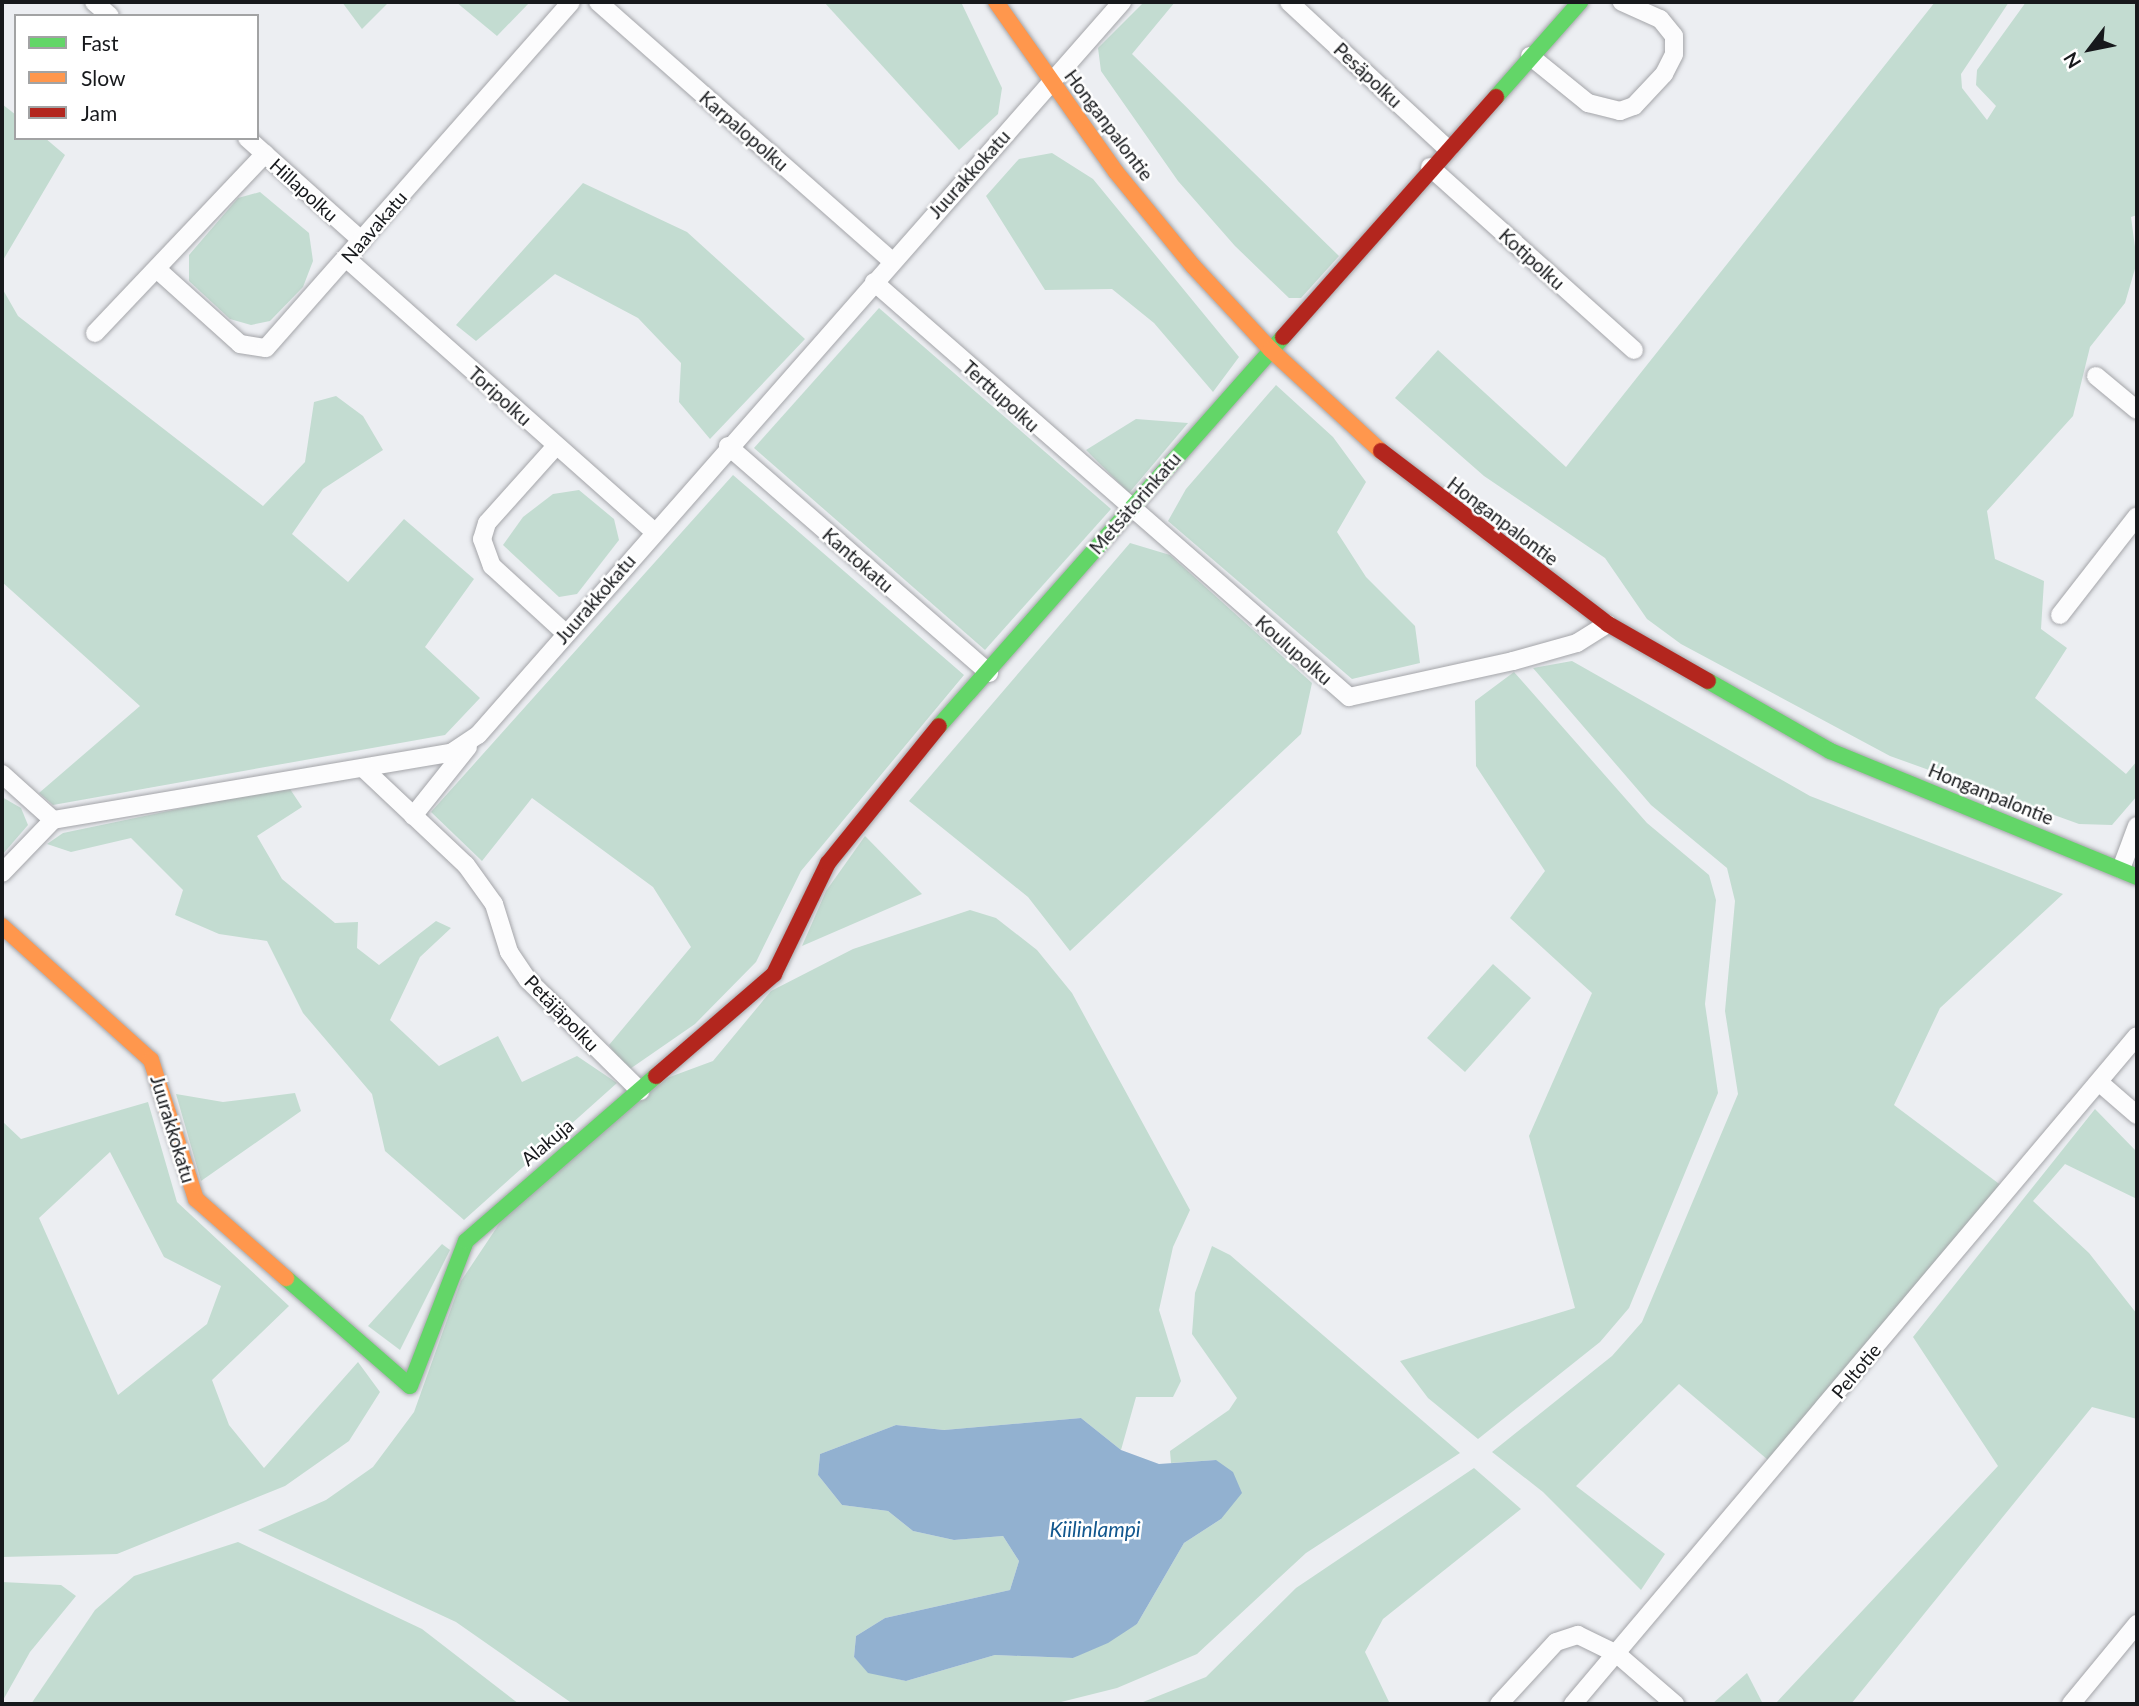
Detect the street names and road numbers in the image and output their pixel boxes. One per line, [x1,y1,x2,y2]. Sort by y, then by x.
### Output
street label: Pesäpolku [1329,38,1407,112]
street label: Honganpalontie [1060,65,1158,185]
street label: Karpalopolku [695,86,793,176]
street label: Juurakkokatu [923,125,1015,223]
street label: Hillapolku [265,154,343,226]
street label: Naavakatu [336,186,412,268]
street label: Kotipolku [1495,224,1569,294]
street label: Terttupolku [958,356,1044,436]
street label: Toripolku [464,362,536,430]
street label: Metsätorinkatu [1085,447,1185,559]
street label: Honganpalontie [1443,472,1563,570]
street label: Kantokatu [818,523,898,597]
street label: Juurakkokatu [550,550,640,648]
street label: Koulupolku [1251,610,1337,690]
street label: Honganpalontie [1925,759,2057,829]
street label: Petäjäpolku [520,970,604,1056]
street label: Juurakkokatu [146,1073,200,1185]
street label: Alakuja [516,1114,578,1170]
street label: Peltotie [1827,1339,1885,1403]

